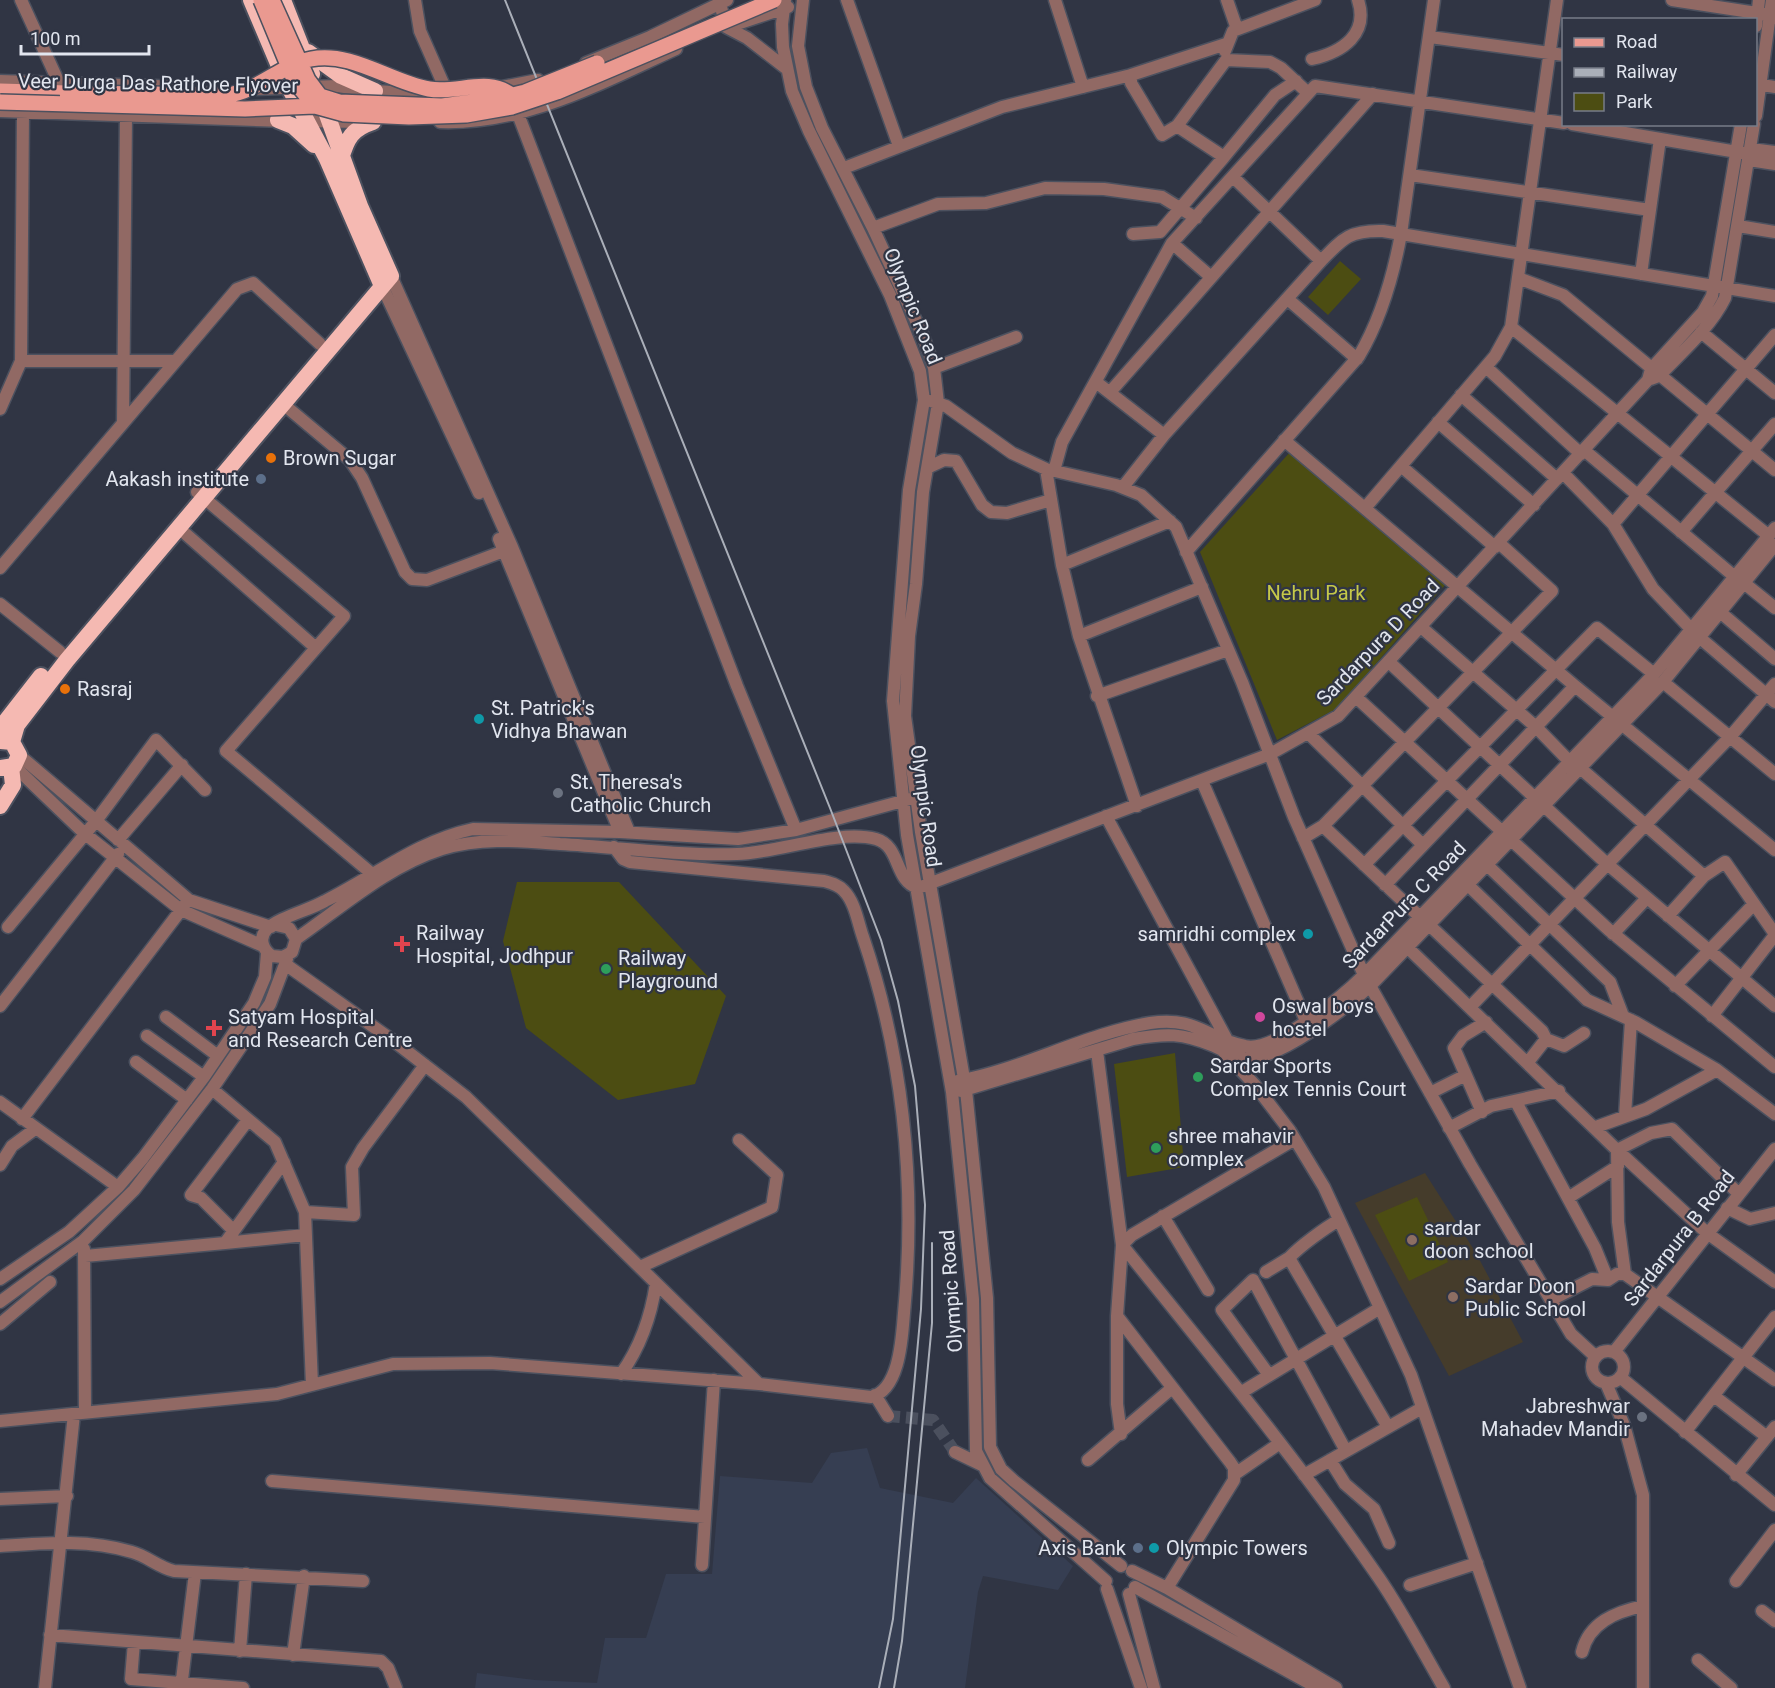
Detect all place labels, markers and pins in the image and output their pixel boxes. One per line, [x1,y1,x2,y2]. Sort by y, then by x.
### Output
place label: Brown Sugar [283,446,396,470]
marker: Brown Sugar [264,451,278,465]
place label: Aakash institute [105,467,249,491]
marker: Aakash institute [254,472,268,486]
place label: Rasraj [77,677,133,701]
marker: Rasraj [58,682,72,696]
place label: St. Patrick's Vidhya Bhawan [491,696,627,743]
marker: St. Patrick's Vidhya Bhawan [472,712,486,726]
place label: St. Theresa's Catholic Church [570,770,711,817]
marker: St. Theresa's Catholic Church [551,786,565,800]
place label: Railway Hospital, Jodhpur [416,921,573,968]
place label: samridhi complex [1137,922,1296,946]
marker: samridhi complex [1301,927,1315,941]
marker: Railway Hospital, Jodhpur [393,935,411,953]
place label: Railway Playground [618,946,718,993]
marker: Railway Playground [599,962,613,976]
place label: Oswal boys hostel [1272,994,1374,1041]
place label: Satyam Hospital and Research Centre [228,1005,412,1052]
marker: Oswal boys hostel [1253,1010,1267,1024]
marker: Satyam Hospital and Research Centre [205,1019,223,1037]
place label: Sardar Sports Complex Tennis Court [1210,1054,1406,1101]
marker: Sardar Sports Complex Tennis Court [1191,1070,1205,1084]
place label: shree mahavir complex [1168,1124,1294,1171]
marker: shree mahavir complex [1149,1141,1163,1155]
place label: sardar doon school [1424,1216,1534,1263]
marker: sardar doon school [1405,1233,1419,1247]
place label: Sardar Doon Public School [1465,1274,1586,1321]
marker: Sardar Doon Public School [1446,1290,1460,1304]
place label: Jabreshwar Mahadev Mandir [1481,1394,1630,1441]
marker: Jabreshwar Mahadev Mandir [1635,1410,1649,1424]
place label: Axis Bank [1038,1536,1127,1560]
place label: Olympic Towers [1166,1536,1308,1560]
marker: Axis Bank [1131,1541,1145,1555]
marker: Olympic Towers [1147,1541,1161,1555]

